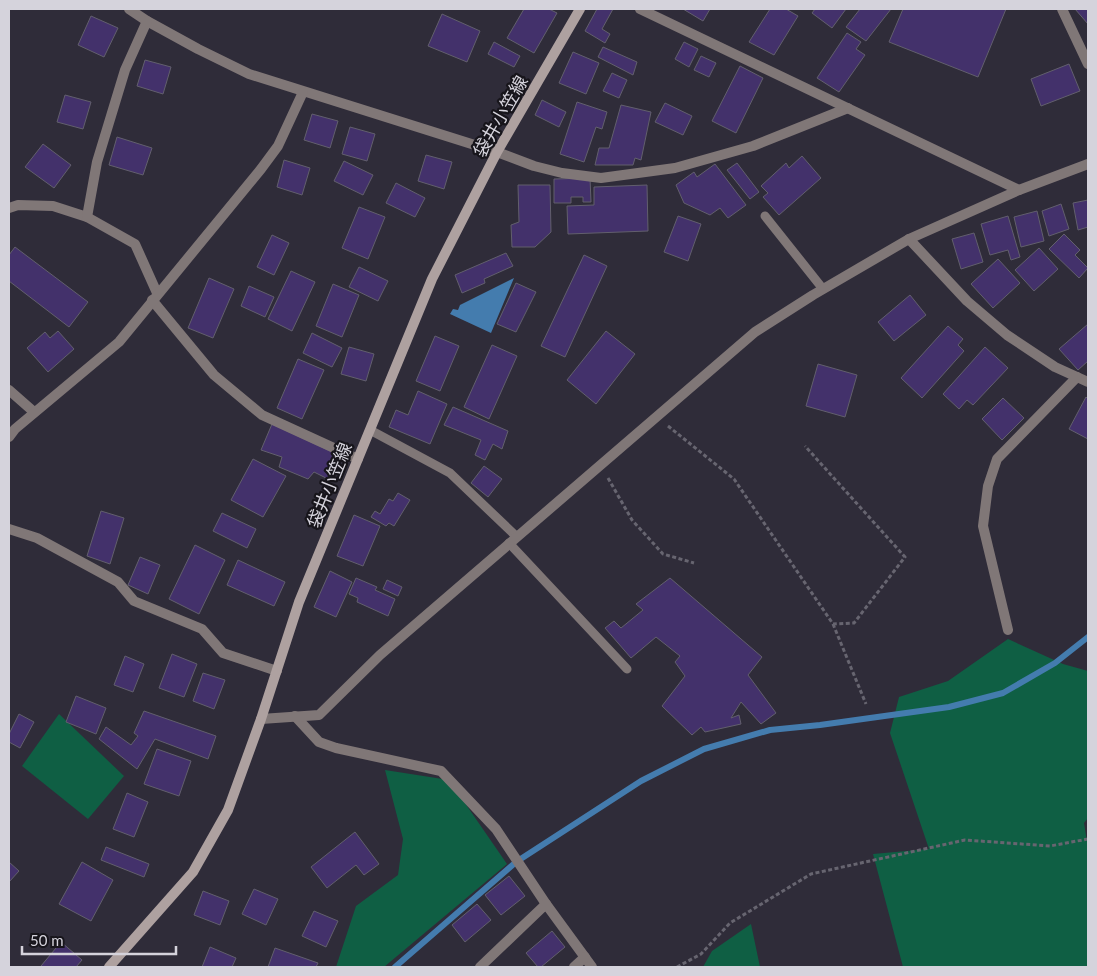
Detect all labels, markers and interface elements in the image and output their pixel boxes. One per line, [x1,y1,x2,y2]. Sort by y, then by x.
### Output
street label: 袋井小笠線 [468,72,532,160]
street label: 袋井小笠線 [302,439,356,531]
scale bar [22,924,176,956]
text: 50 m [30,931,64,949]

